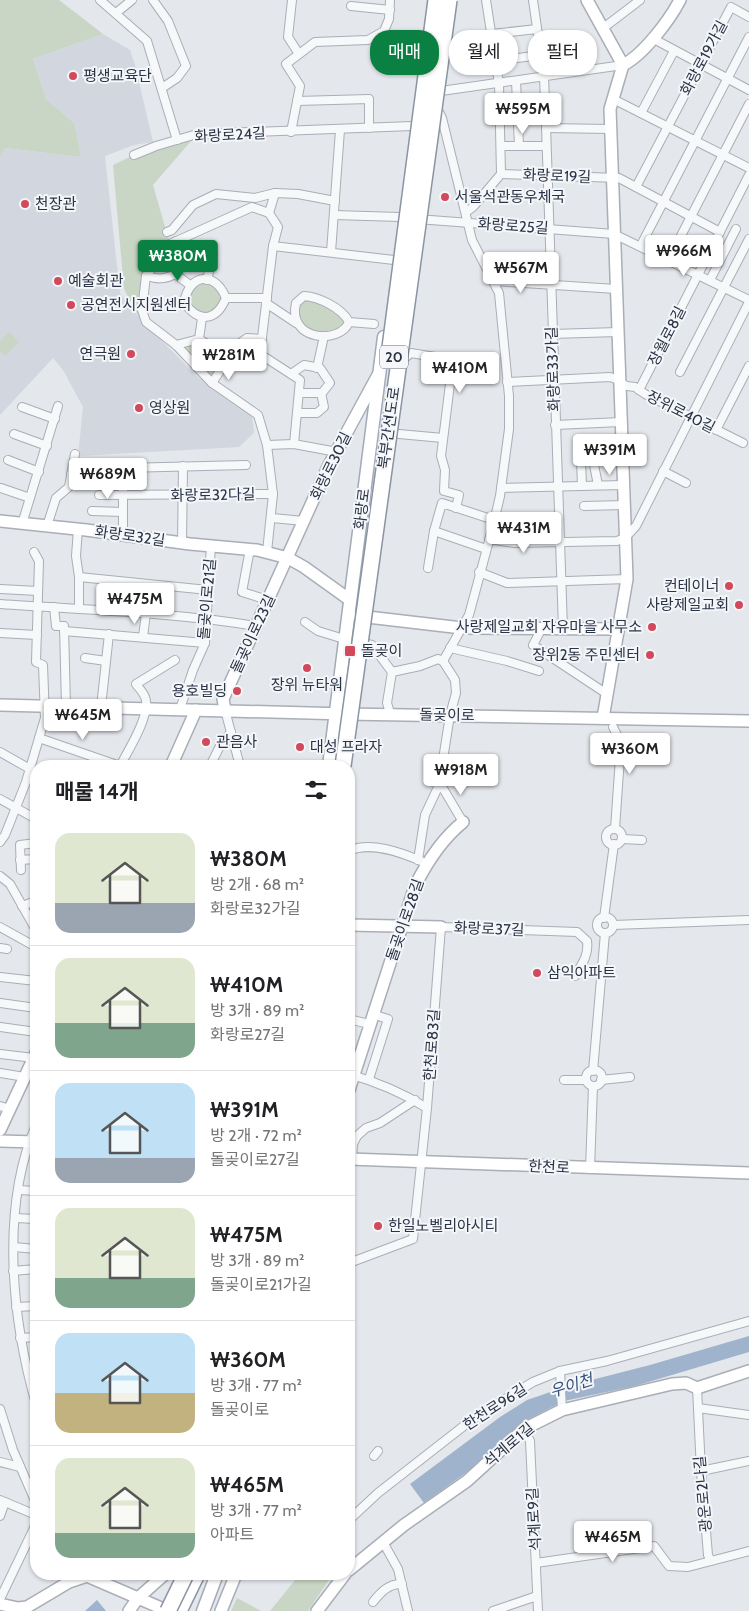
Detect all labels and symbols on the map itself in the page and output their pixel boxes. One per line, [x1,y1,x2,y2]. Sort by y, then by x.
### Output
street label: 화랑로19가길 [677,17,731,99]
place label: 평생교육단 [83,67,152,85]
marker: 평생교육단 [67,70,79,82]
pin: ₩595M [488,92,558,135]
street label: 화랑로24길 [194,124,266,146]
street label: 화랑로19길 [522,166,592,186]
place label: 서울석관동우체국 [455,188,565,206]
marker: 서울석관동우체국 [439,191,451,203]
place label: 천장관 [35,195,77,213]
marker: 천장관 [19,198,31,210]
street label: 화랑로25길 [477,215,549,237]
pin: ₩966M [649,234,719,277]
pin: ₩380M [143,240,213,282]
pin: ₩567M [486,252,556,294]
place label: 예술회관 [68,272,123,290]
marker: 예술회관 [52,275,64,287]
place label: 공연전시지원센터 [81,296,191,314]
marker: 공연전시지원센터 [65,299,77,311]
street label: 장월로8길 [644,303,690,369]
street label: 화랑로33가길 [543,326,563,412]
pin: ₩281M [194,338,264,381]
place label: 연극원 [80,345,121,363]
road number: 20 [380,346,408,368]
marker: 연극원 [125,348,137,360]
pin: ₩410M [425,352,495,394]
street label: 북부간선도로 [374,386,404,470]
street label: 장위로40길 [644,387,718,437]
place label: 영상원 [149,399,190,417]
marker: 영상원 [133,402,145,414]
street label: 화랑로30길 [307,429,355,503]
pin: ₩391M [575,434,645,476]
pin: ₩689M [73,458,143,500]
street label: 화랑로32다길 [170,485,256,505]
street label: 화랑로 [351,487,373,531]
pin: ₩431M [489,512,559,554]
street label: 화랑로32길 [94,522,166,550]
street label: 돌곶이로21길 [194,557,220,641]
place label: 컨테이너 [664,577,719,595]
marker: 컨테이너 [723,580,735,592]
pin: ₩475M [100,582,170,625]
street label: 돌곶이로23길 [227,592,279,676]
place label: 사랑제일교회 [646,596,729,614]
marker: 사랑제일교회 [733,599,745,611]
place label: 사랑제일교회 자유마을 사무소 [456,618,642,636]
marker: 사랑제일교회 자유마을 사무소 [646,621,658,633]
place label: 돌곶이 [361,642,402,660]
marker: 돌곶이 [343,644,357,658]
place label: 장위2동 주민센터 [532,646,640,664]
marker: 장위2동 주민센터 [644,649,656,661]
marker: 장위 뉴타워 [301,662,313,674]
place label: 장위 뉴타워 [271,676,343,694]
place label: 용호빌딩 [172,682,227,700]
marker: 용호빌딩 [231,685,243,697]
pin: ₩645M [48,698,118,741]
street label: 돌곶이로 [419,706,475,724]
pin: ₩360M [595,732,665,775]
place label: 관음사 [216,733,258,751]
marker: 관음사 [200,736,212,748]
place label: 대성 프라자 [310,738,383,756]
marker: 대성 프라자 [294,741,306,753]
pin: ₩918M [426,754,496,796]
street label: 돌곶이로28길 [382,876,428,964]
street label: 화랑로37길 [453,919,525,939]
place label: 삼익아파트 [547,964,616,982]
marker: 삼익아파트 [531,967,543,979]
street label: 한천로83길 [420,1008,444,1082]
street label: 한천로 [528,1157,570,1177]
place label: 한일노벨리아시티 [388,1217,498,1235]
marker: 한일노벨리아시티 [372,1220,384,1232]
water label: 우이천 [547,1369,597,1401]
street label: 한천로96길 [460,1380,530,1434]
street label: 석계로1길 [480,1419,538,1471]
street label: 광운로2나길 [691,1455,715,1533]
street label: 석계로9길 [523,1487,545,1551]
pin: ₩465M [578,1520,648,1563]

